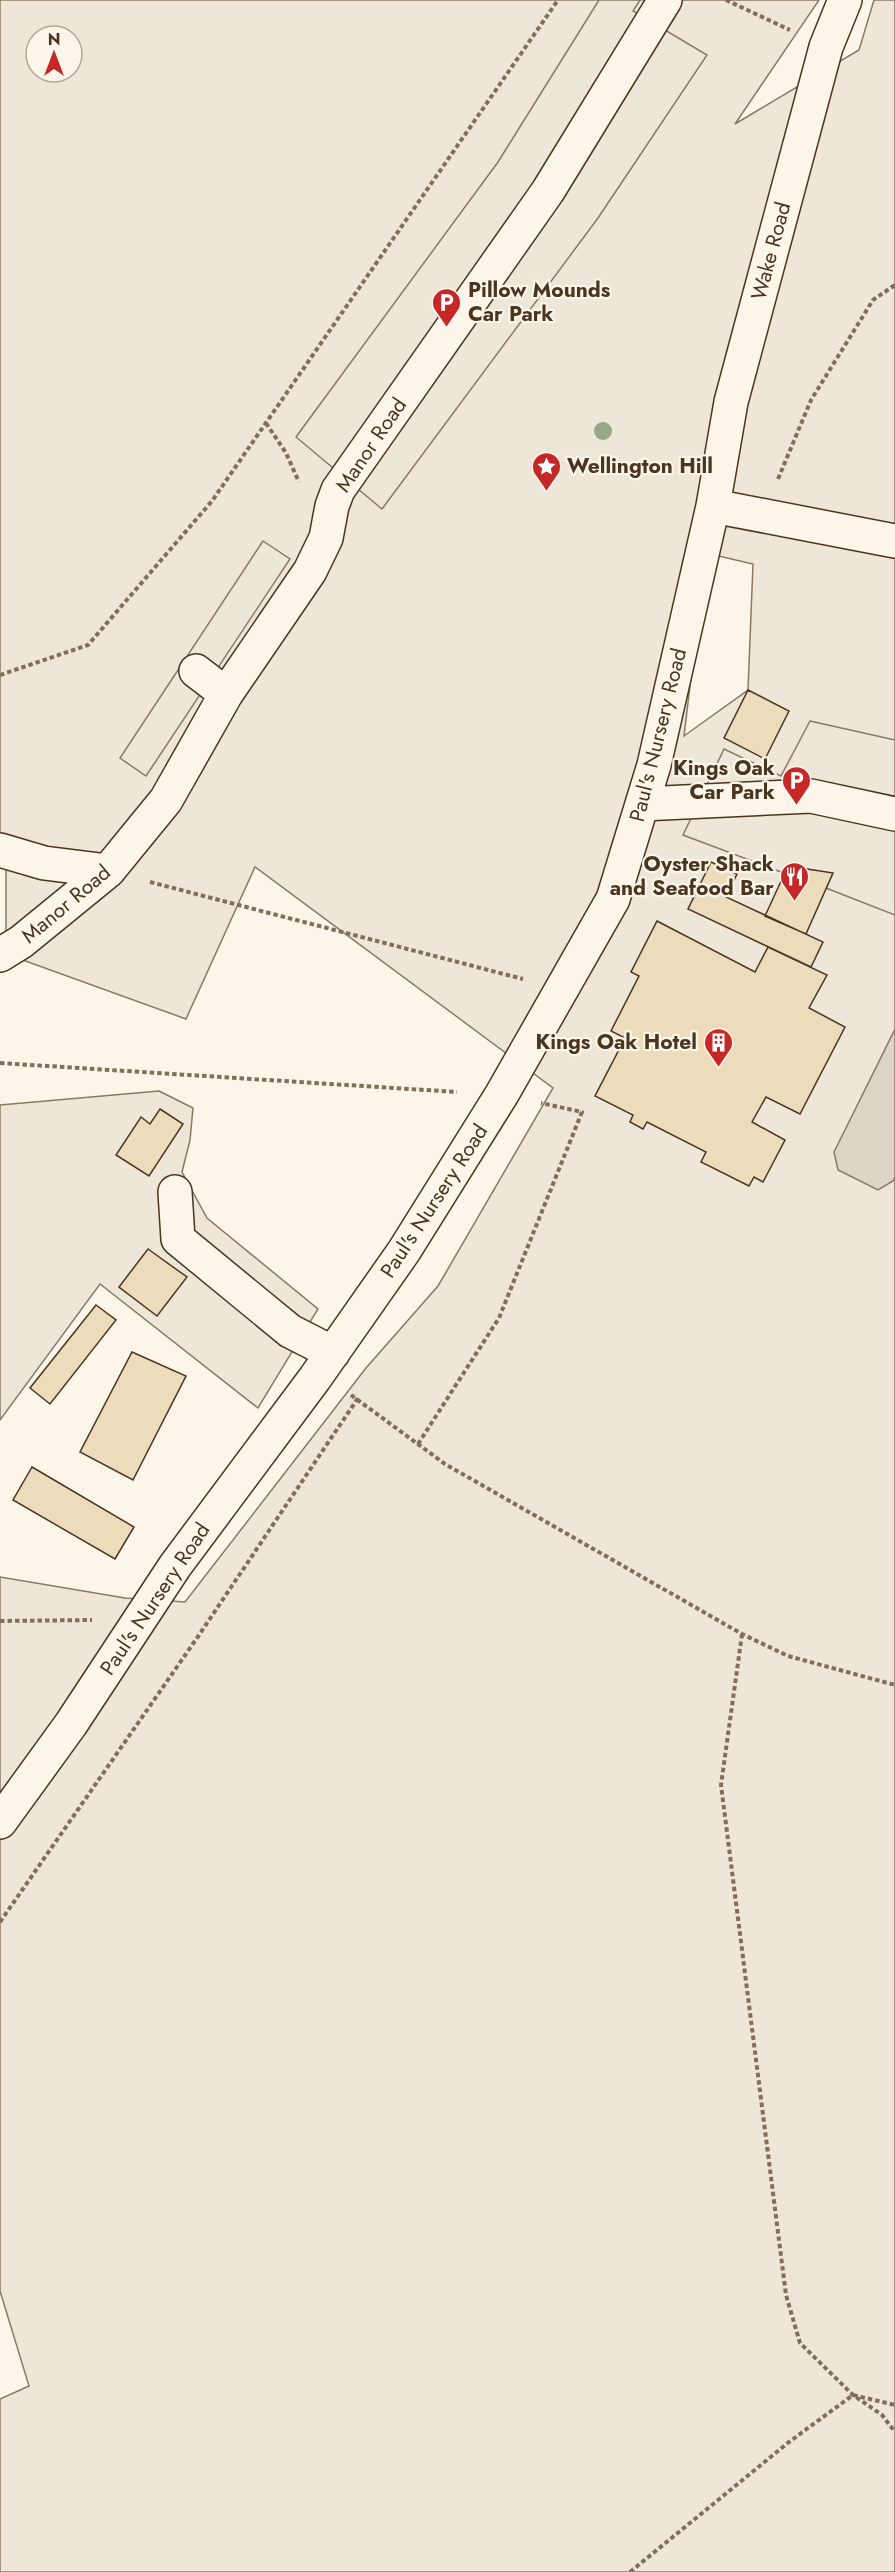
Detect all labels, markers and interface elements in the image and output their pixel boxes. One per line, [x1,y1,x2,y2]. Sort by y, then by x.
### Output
north arrow [24,24,84,84]
text: N [48,28,60,51]
street label: Wake Road [744,199,798,303]
place label: Pillow Mounds Car Park [468,275,611,329]
parking icon: Pillow Mounds Car Park [431,286,463,328]
street label: Manor Road [328,392,414,498]
place icon: Wellington Hill [530,450,562,492]
place label: Wellington Hill [567,451,713,481]
street label: Paul's Nursery Road [622,645,694,825]
place label: Kings Oak Car Park [673,753,775,807]
parking icon: Kings Oak Car Park [780,764,812,806]
place label: Oyster Shack and Seafood Bar [610,849,774,903]
street label: Manor Road [15,858,117,950]
restaurant icon: Oyster Shack and Seafood Bar [779,860,811,902]
building icon: Kings Oak Hotel [702,1026,734,1068]
place label: Kings Oak Hotel [536,1027,697,1057]
street label: Paul's Nursery Road [373,1118,495,1284]
street label: Paul's Nursery Road [93,1517,217,1681]

